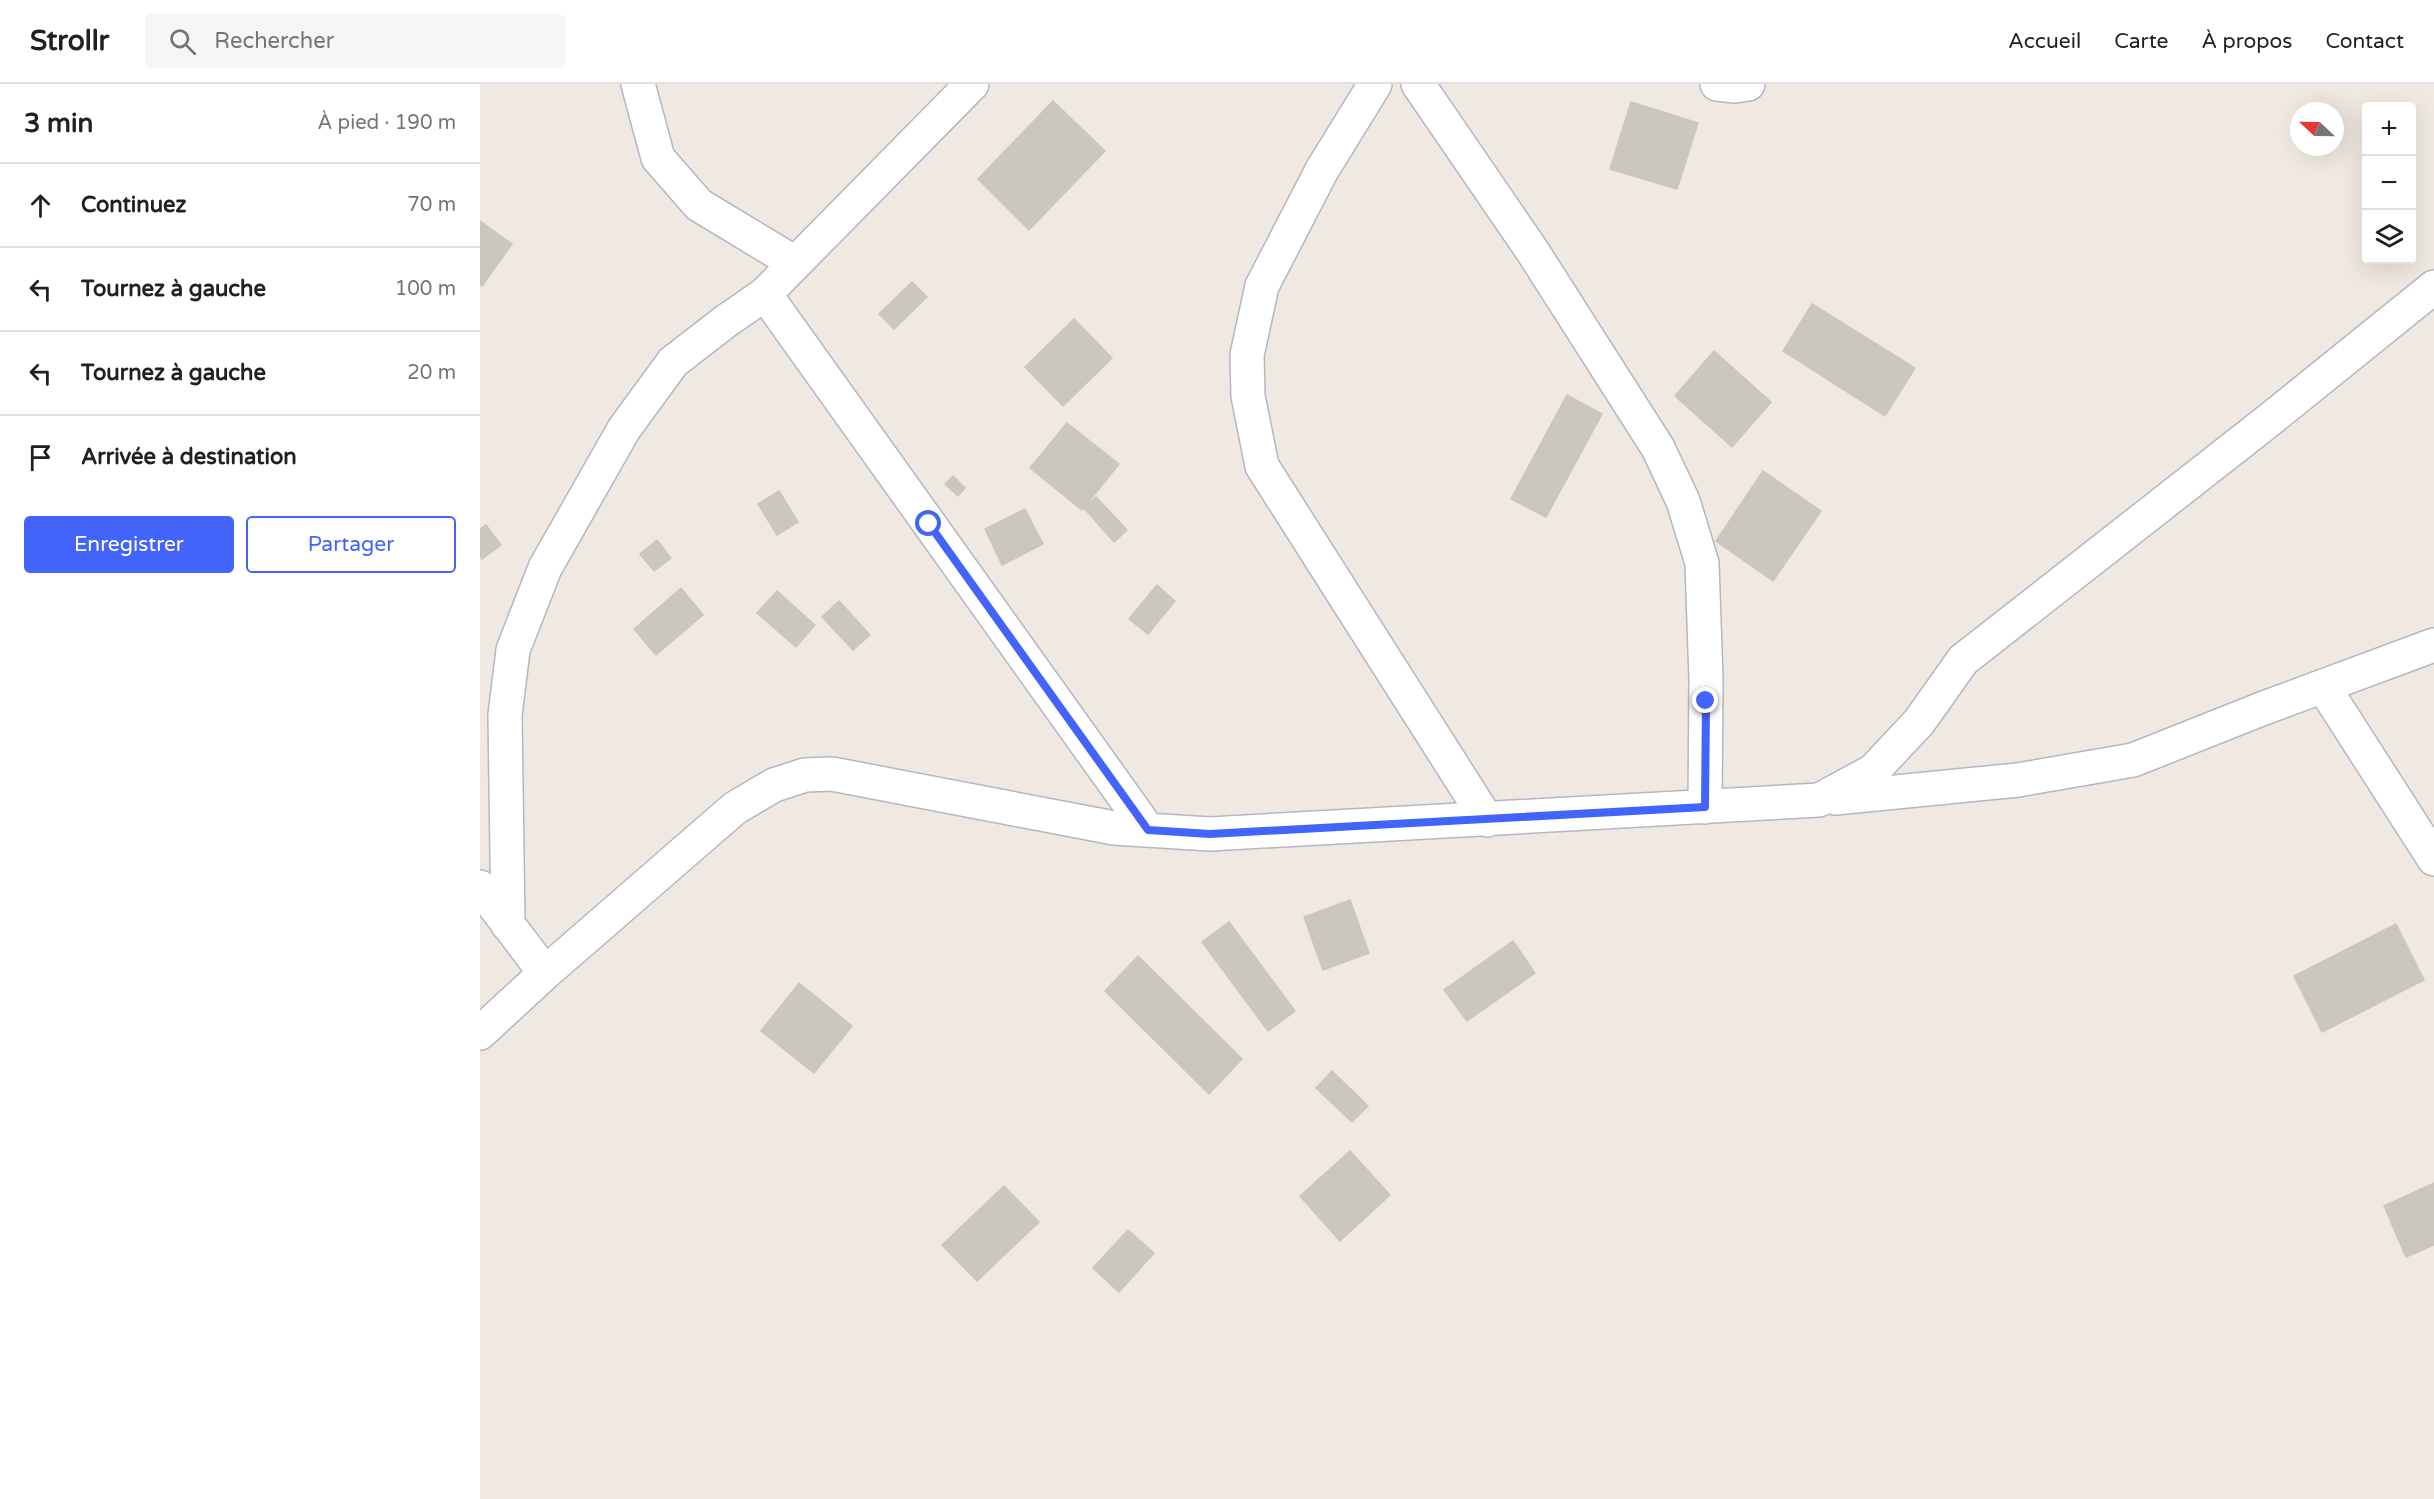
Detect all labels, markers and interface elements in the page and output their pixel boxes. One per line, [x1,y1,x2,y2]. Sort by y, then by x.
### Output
search box [145,14,565,68]
text: Strollr [30,24,109,58]
icon: search [166,25,199,58]
text: Rechercher [214,28,334,54]
text: Accueil [2008,29,2081,54]
text: Carte [2114,29,2168,54]
text: À propos [2201,29,2292,54]
text: Contact [2325,29,2404,54]
north arrow [2290,102,2344,156]
map controls [2362,102,2416,264]
button: + [2362,102,2416,156]
text: 3 min [24,108,93,139]
text: À pied · 190 m [318,111,456,135]
button: − [2362,156,2416,210]
icon: ahead [24,189,57,222]
text: Continuez [81,192,186,218]
text: 70 m [407,193,456,217]
button: layers [2362,210,2416,264]
icon: left [24,273,57,306]
text: Tournez à gauche [81,276,266,302]
text: 100 m [395,277,456,301]
icon: left [24,357,57,390]
text: Tournez à gauche [81,360,266,386]
text: 20 m [407,361,456,385]
icon: arrive [24,441,57,474]
text: Arrivée à destination [81,444,297,470]
route start [915,510,941,536]
button: Enregistrer [24,516,234,573]
button: Partager [246,516,456,573]
route end [1692,687,1718,713]

